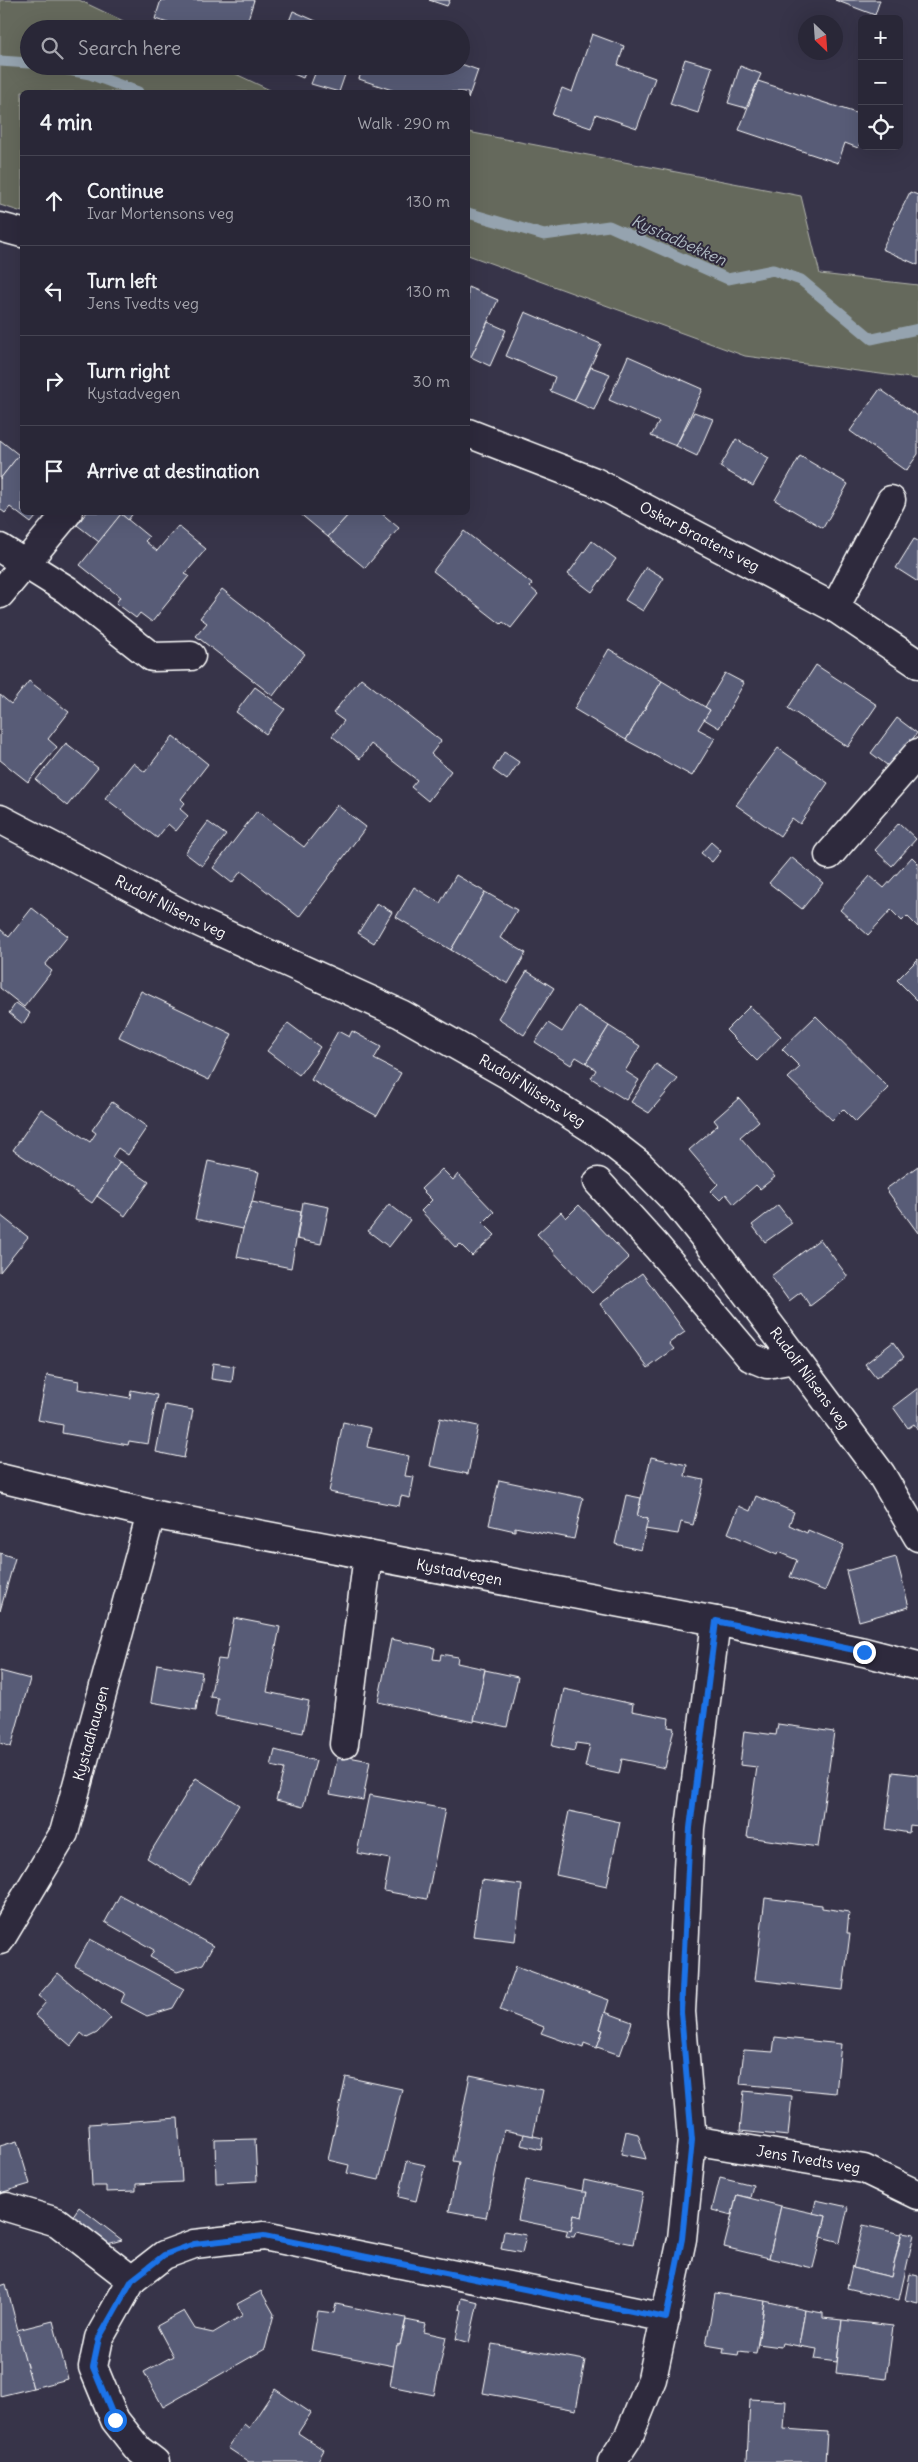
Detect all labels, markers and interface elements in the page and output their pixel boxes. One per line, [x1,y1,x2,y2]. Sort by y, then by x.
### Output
north arrow [798,15,843,60]
map controls [858,15,903,150]
button: + [858,15,903,60]
search box [20,20,470,75]
icon: search [38,34,66,62]
text: Search here [78,36,181,60]
button: − [858,60,903,105]
button: locate [858,105,903,150]
text: 4 min [40,109,92,136]
text: Walk · 290 m [358,113,450,133]
text: Continue [87,179,164,203]
icon: ahead [40,187,68,215]
text: 130 m [406,191,450,211]
text: Ivar Mortensons veg [87,203,234,223]
water label: Kystadbekken [629,210,730,270]
text: Turn left [87,269,157,293]
icon: left [40,277,68,305]
text: 130 m [406,281,450,301]
text: Jens Tvedts veg [87,293,199,313]
text: Turn right [87,359,170,383]
icon: right [40,367,68,395]
text: 30 m [413,371,450,391]
text: Kystadvegen [87,383,180,403]
icon: arrive [40,457,68,485]
text: Arrive at destination [87,459,260,483]
street label: Oskar Braatens veg [636,497,763,576]
street label: Rudolf Nilsens veg [112,871,229,942]
street label: Rudolf Nilsens veg [476,1050,589,1131]
street label: Rudolf Nilsens veg [766,1323,854,1433]
street label: Kystadvegen [415,1554,504,1589]
route end [853,1641,876,1664]
street label: Kystadhaugen [69,1683,113,1783]
street label: Jens Tvedts veg [755,2141,862,2177]
route start [104,2409,127,2432]

